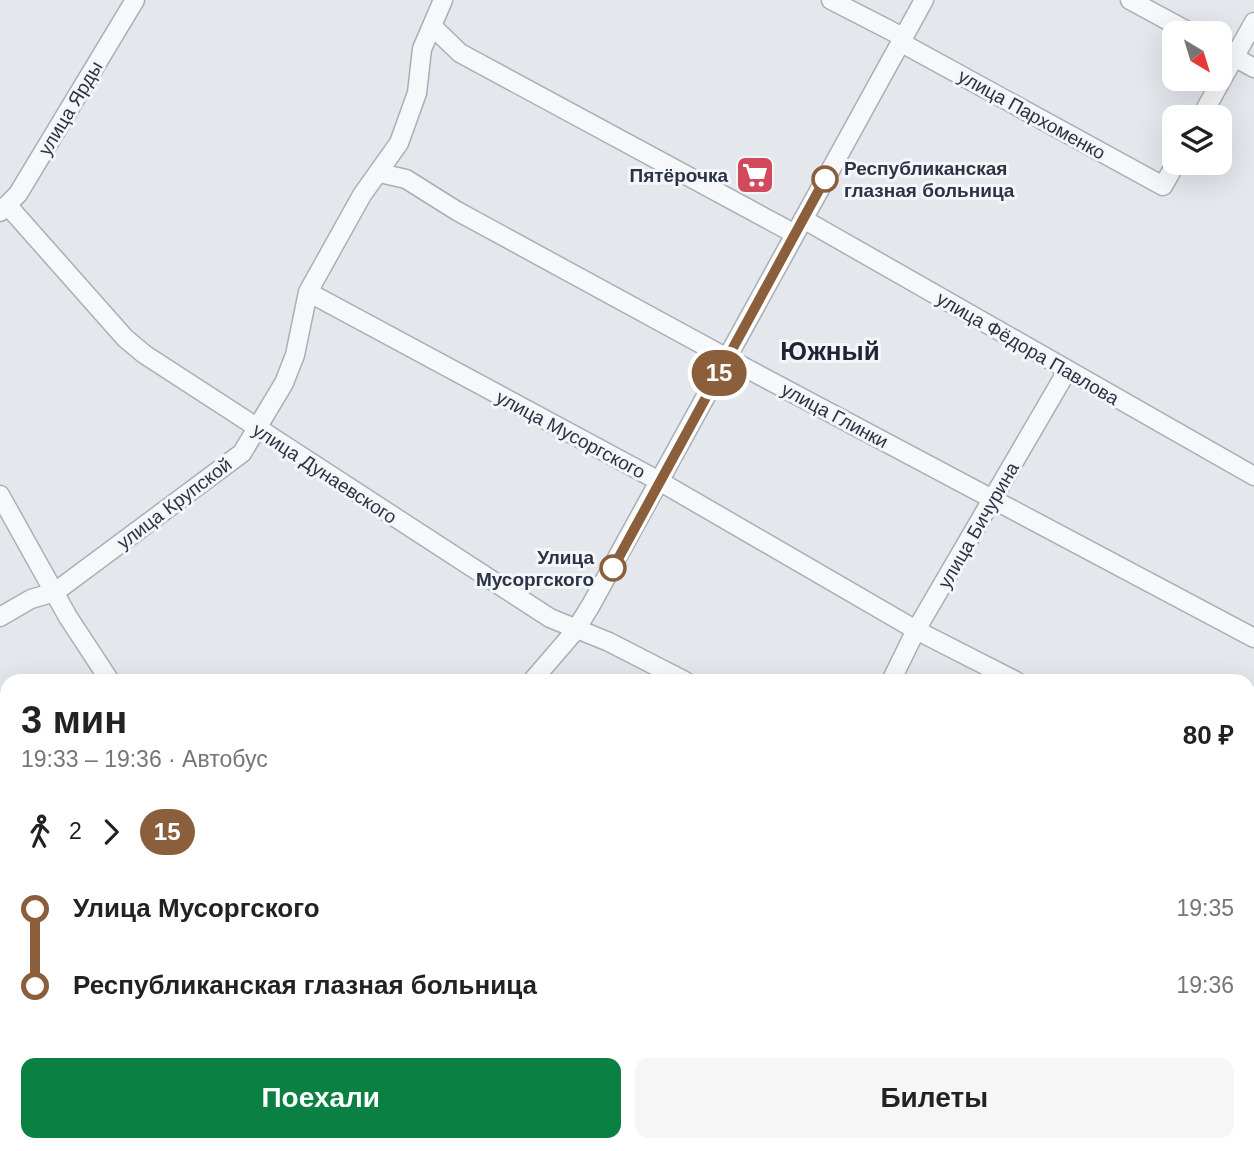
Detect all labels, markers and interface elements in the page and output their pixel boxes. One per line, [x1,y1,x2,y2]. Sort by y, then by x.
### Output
north arrow [1162,21,1232,91]
map controls [1162,21,1232,175]
street label: улица Ярды [34,57,107,159]
street label: улица Пархоменко [954,65,1109,164]
button: layers [1162,105,1232,175]
supermarket icon: Пятёрочка [734,154,776,196]
place label: Республиканская глазная больница [844,158,1015,201]
place label: Пятёрочка [630,165,728,186]
marker: Республиканская глазная больница [812,166,838,192]
street label: улица Фёдора Павлова [933,288,1123,409]
district label: Южный [780,336,880,366]
line badge: 15 [688,350,750,396]
text: 15 [706,359,732,386]
street label: улица Глинки [778,379,892,452]
street label: улица Мусоргского [493,386,649,483]
street label: улица Дунаевского [249,419,401,528]
street label: улица Крупской [113,454,236,553]
street label: улица Бичурина [934,458,1023,592]
place label: Улица Мусоргского [476,547,594,590]
marker: Улица Мусоргского [600,555,626,581]
text: 3 мин [21,699,127,741]
text: 80 ₽ [1183,720,1234,750]
text: 19:33 – 19:36 · Автобус [21,746,268,772]
icon: walk [21,813,59,851]
icon: forward [92,813,130,851]
text: 2 [69,818,82,844]
text: 15 [154,818,181,845]
text: Улица Мусоргского [73,893,320,923]
text: 19:35 [1176,895,1234,921]
text: Республиканская глазная больница [73,970,537,1000]
text: 19:36 [1176,972,1234,998]
button: Поехали [21,1058,621,1138]
button: Билеты [635,1058,1234,1138]

